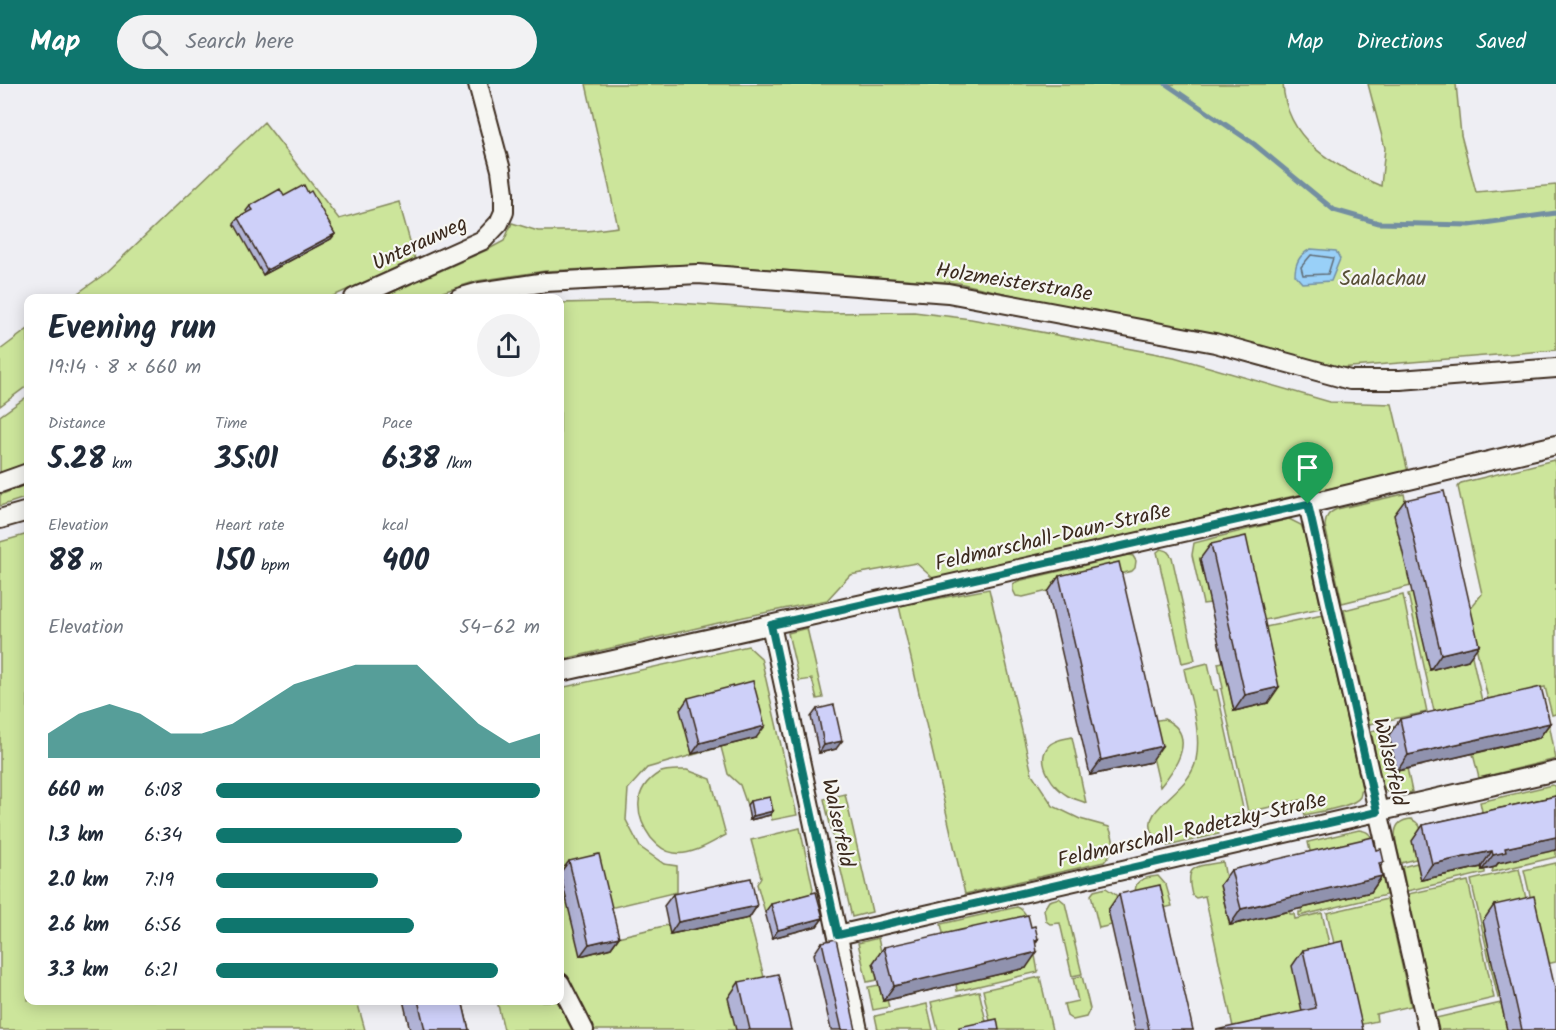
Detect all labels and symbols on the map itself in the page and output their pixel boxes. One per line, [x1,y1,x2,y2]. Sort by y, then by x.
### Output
street label: Unterauweg [367,208,473,280]
street label: Holzmeisterstraße [933,254,1095,312]
park label: Saalachau [1340,263,1426,296]
pin [1282,442,1333,504]
street label: Feldmarschall-Daun-Straße [932,495,1175,581]
street label: Walserfeld [1363,715,1415,810]
street label: Walserfeld [812,776,863,871]
street label: Feldmarschall-Radetzky-Straße [1054,784,1330,878]

